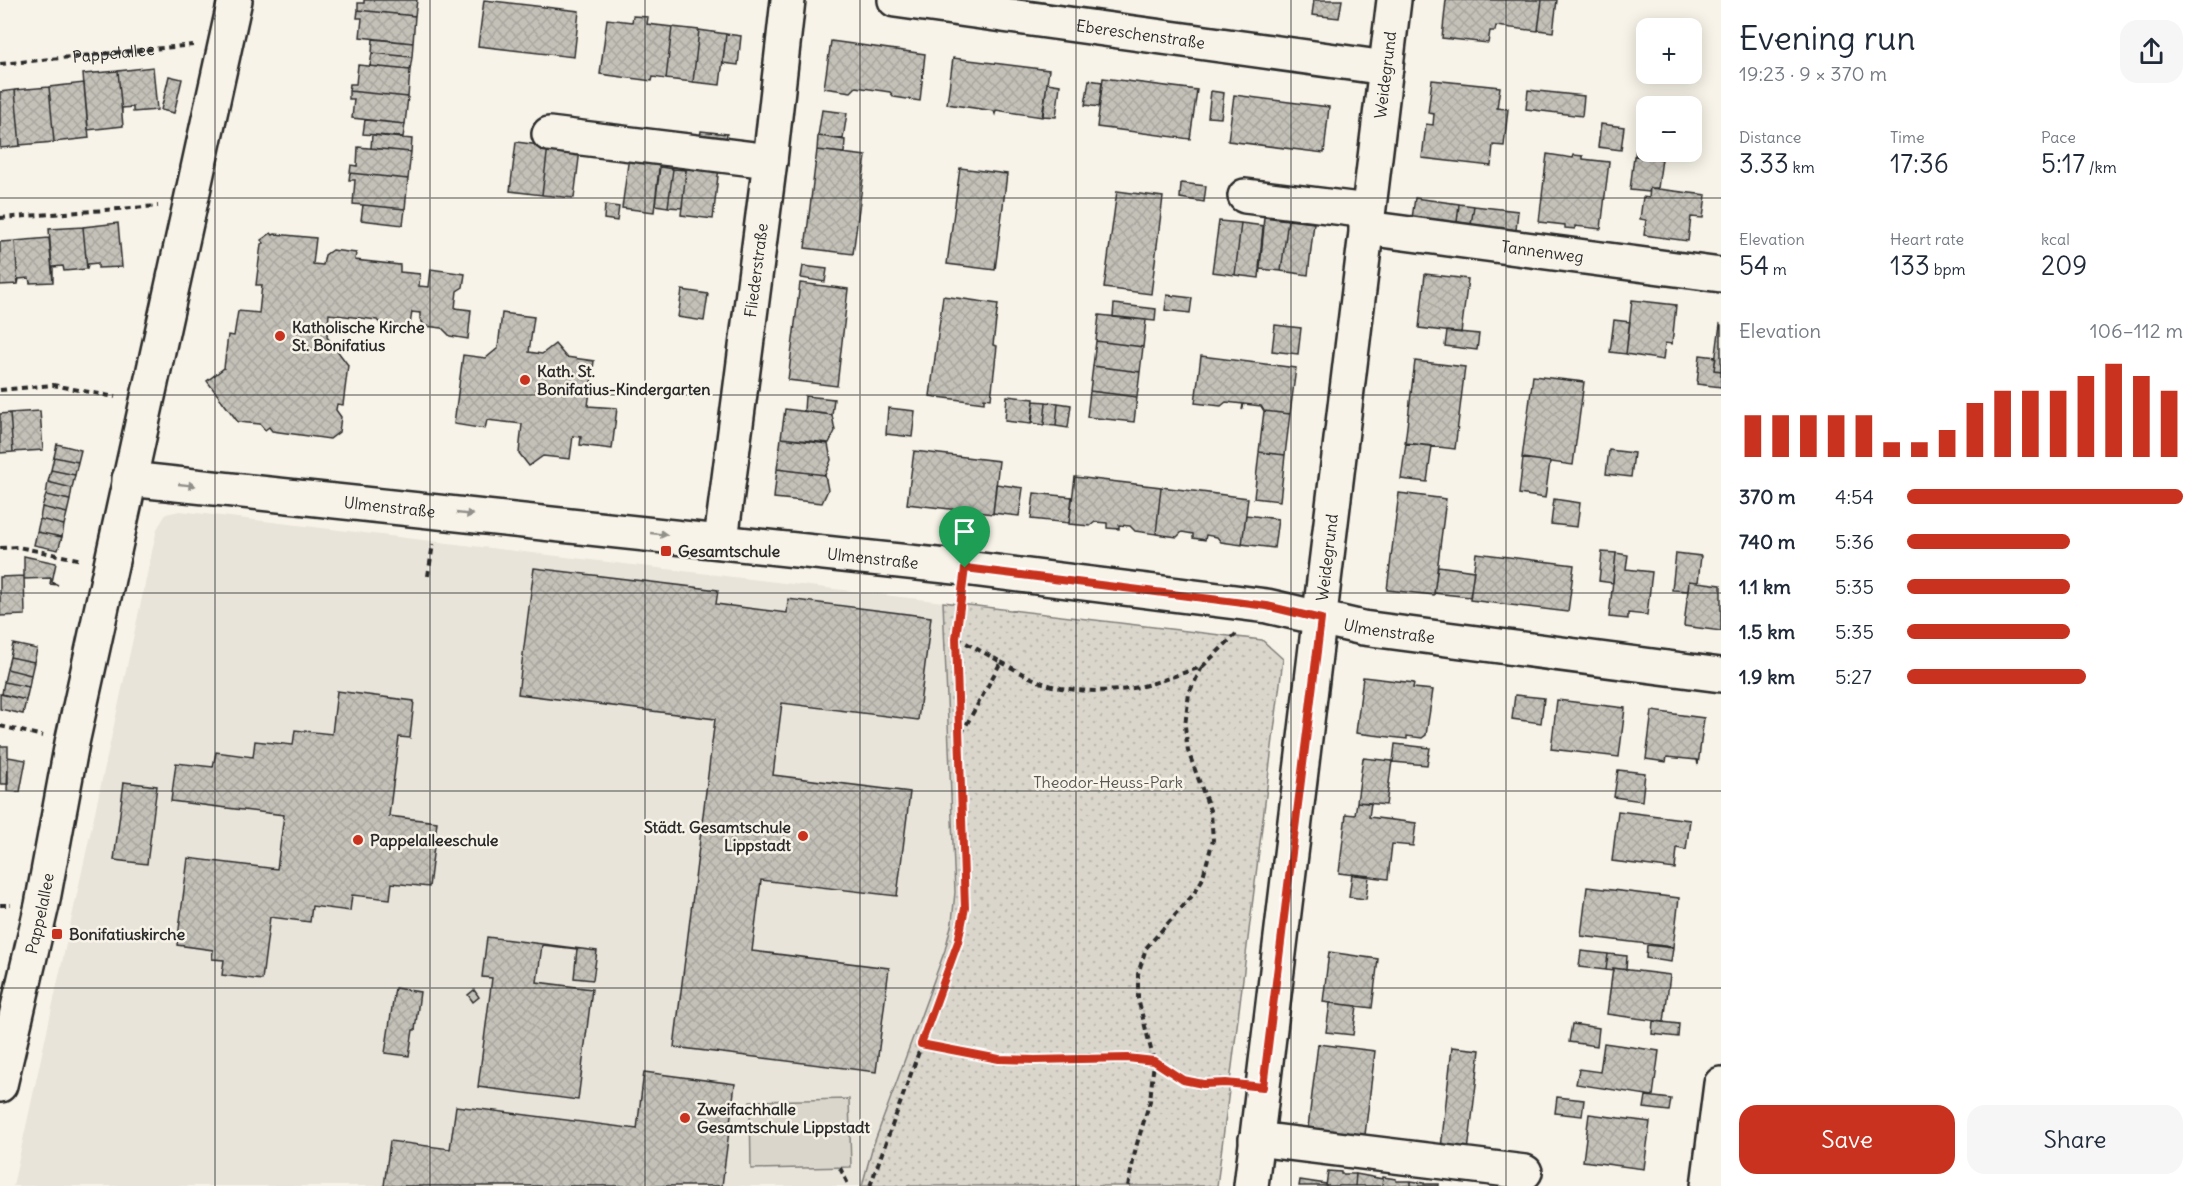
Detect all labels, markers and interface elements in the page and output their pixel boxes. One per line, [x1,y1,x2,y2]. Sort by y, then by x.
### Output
street label: Ebereschenstraße [1075,15,1206,53]
text: Evening run [1739,17,1915,59]
map controls [1636,18,1702,162]
button: + [1636,18,1702,84]
button: share [2120,20,2183,83]
street label: Weidegrund [1370,30,1400,120]
street label: Pappelallee [71,39,155,67]
text: 19:23 · 9 × 370 m [1739,61,1887,86]
button: − [1636,96,1702,162]
text: Distance [1739,127,1801,147]
text: Time [1890,127,1925,147]
text: Pace [2041,127,2076,147]
text: 3.33 [1739,147,1789,180]
text: 17:36 [1890,147,1949,180]
text: 5:17 [2041,147,2085,180]
text: km [1789,157,1815,177]
text: /km [2085,157,2117,177]
street label: Fliederstraße [740,222,772,319]
text: Elevation [1739,229,1805,249]
text: Heart rate [1890,229,1964,249]
text: kcal [2041,229,2070,249]
street label: Tannenweg [1500,236,1585,267]
text: 54 [1739,249,1769,282]
text: 133 [1890,249,1930,282]
text: 209 [2041,249,2087,282]
text: m [1769,259,1787,279]
text: bpm [1930,259,1966,279]
place label: Katholische Kirche St. Bonifatius [292,317,425,355]
text: Elevation [1739,318,1821,343]
text: 106–112 m [2090,318,2183,343]
marker: Katholische Kirche St. Bonifatius [273,329,287,343]
place label: Kath. St. Bonifatius-Kindergarten [537,361,711,400]
marker: Kath. St. Bonifatius-Kindergarten [518,373,532,387]
one-way arrow [178,480,197,490]
text: 370 m [1739,484,1796,509]
text: 4:54 [1835,484,1874,509]
street label: Ulmenstraße [343,492,436,522]
pin [939,506,990,568]
one-way arrow [455,509,474,519]
street label: Weidegrund [1312,513,1342,602]
icon: arrive [948,515,981,548]
one-way arrow [649,529,668,539]
text: 740 m [1739,529,1795,554]
text: 5:36 [1835,529,1874,554]
place label: Gesamtschule [678,541,780,561]
street label: Ulmenstraße [826,543,920,573]
marker: Gesamtschule [659,544,673,558]
text: 1.1 km [1739,574,1791,599]
text: 5:35 [1835,574,1874,599]
street label: Ulmenstraße [1342,614,1436,647]
text: 1.5 km [1739,619,1795,644]
text: 5:35 [1835,619,1874,644]
text: 1.9 km [1739,664,1795,689]
text: 5:27 [1835,664,1872,689]
park label: Theodor-Heuss-Park [1033,772,1183,792]
place label: Städt. Gesamtschule Lippstadt [644,817,792,856]
marker: Städt. Gesamtschule Lippstadt [796,829,810,843]
place label: Pappelalleeschule [370,830,499,851]
marker: Pappelalleeschule [351,833,365,847]
street label: Pappelallee [21,871,58,956]
place label: Bonifatiuskirche [69,924,186,944]
marker: Bonifatiuskirche [50,927,64,941]
place label: Zweifachhalle Gesamtschule Lippstadt [697,1099,870,1138]
button: Save [1739,1105,1955,1174]
button: Share [1967,1105,2183,1174]
marker: Zweifachhalle Gesamtschule Lippstadt [678,1111,692,1125]

